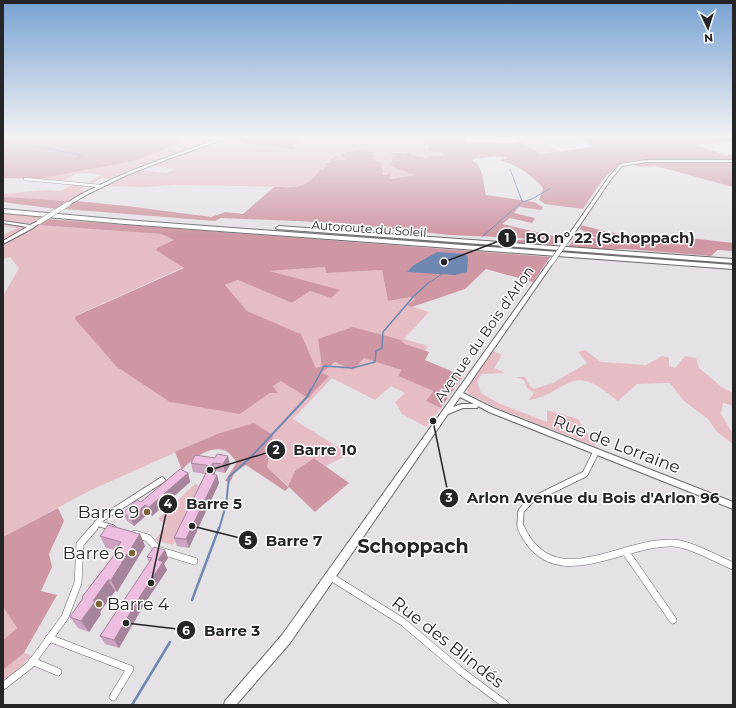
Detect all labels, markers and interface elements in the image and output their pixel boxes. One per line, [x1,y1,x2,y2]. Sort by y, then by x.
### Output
north arrow [688,8,728,48]
text: N [704,31,714,45]
street label: Autoroute du Soleil [311,217,427,240]
callout: BO n° 22 (Schoppach) [497,225,702,252]
text: BO n° 22 (Schoppach) [525,228,695,247]
text: 1 [505,230,509,245]
street label: Avenue du Bois d'Arlon [430,263,538,405]
street label: Rue de Lorraine [551,411,683,477]
callout: Barre 10 [266,437,365,464]
text: Barre 10 [293,440,357,459]
text: 2 [272,442,280,457]
callout: Arlon Avenue du Bois d'Arlon 96 [439,484,727,511]
text: Arlon Avenue du Bois d'Arlon 96 [466,488,720,507]
callout: Barre 5 [158,490,250,517]
text: 3 [444,490,453,505]
text: Barre 5 [186,494,242,513]
text: 4 [164,496,173,511]
place label: Barre 9 [78,502,139,522]
marker: Barre 9 [142,507,152,517]
callout: Barre 7 [238,527,330,554]
text: Barre 7 [266,531,322,550]
text: 5 [244,533,252,548]
district label: Schoppach [357,535,469,558]
place label: Barre 6 [63,543,124,563]
marker: Barre 6 [127,548,137,558]
street label: Rue des Blindés [388,592,508,692]
place label: Barre 4 [107,594,169,614]
marker: Barre 4 [94,599,104,609]
callout: Barre 3 [176,617,268,644]
text: Barre 3 [204,621,260,640]
text: 6 [182,623,190,638]

